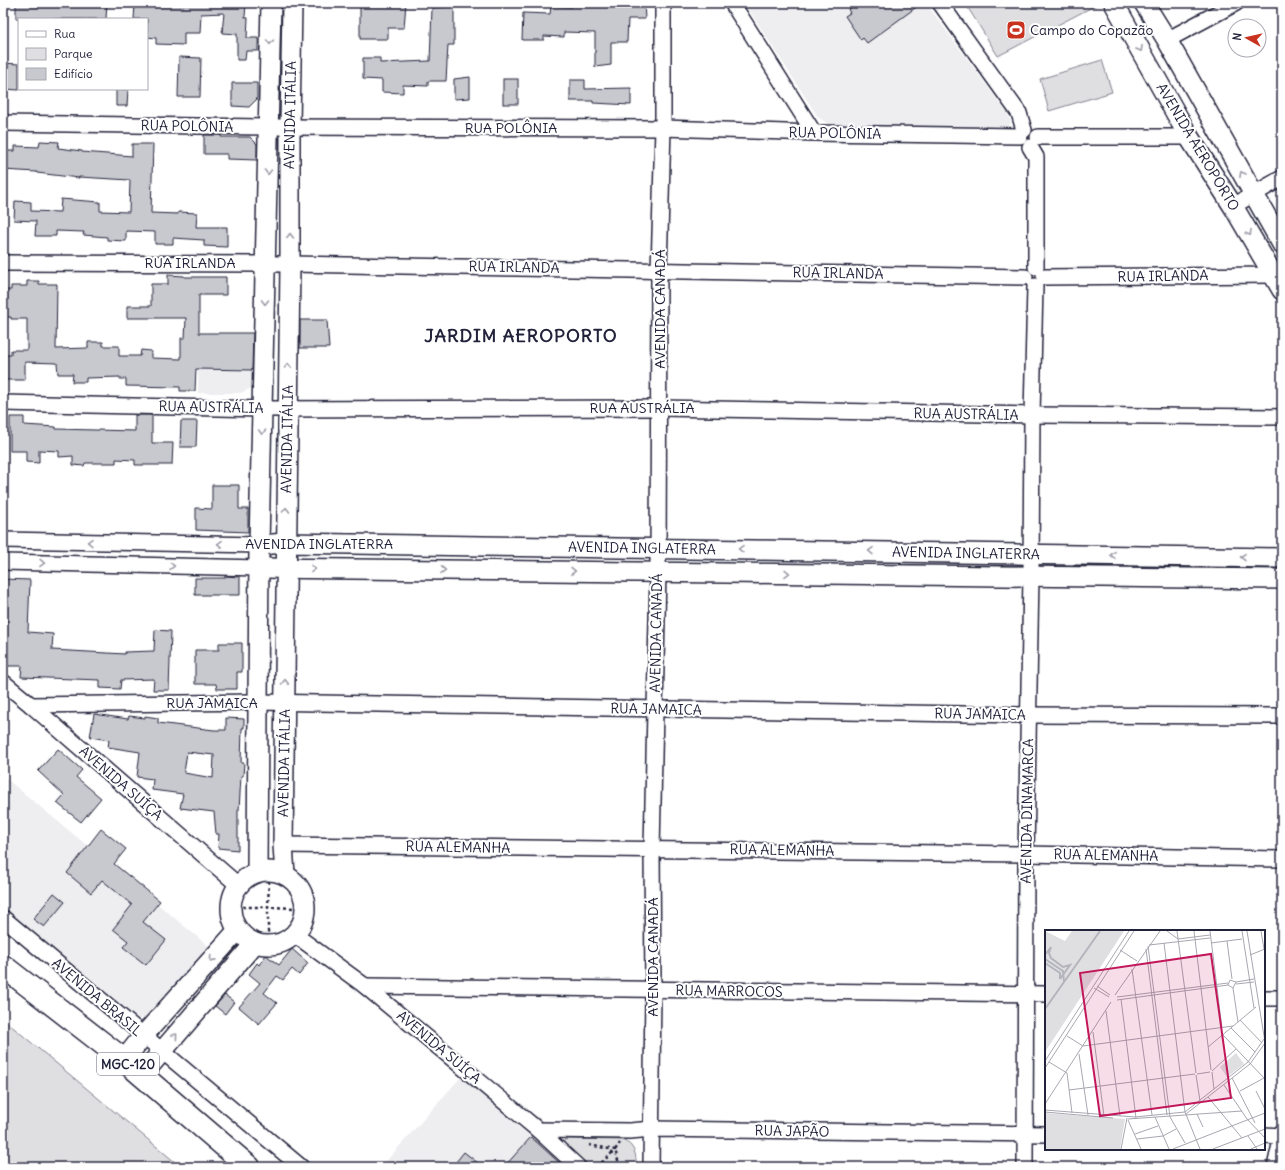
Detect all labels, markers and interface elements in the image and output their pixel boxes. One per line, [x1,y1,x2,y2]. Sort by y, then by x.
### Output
legend [18,18,148,90]
north arrow [1227,18,1267,58]
sports icon: Campo do Copazão [1005,19,1027,41]
place label: Campo do Copazão [1030,21,1153,39]
text: Rua [54,26,76,41]
text: N [1230,32,1245,41]
one-way arrow [266,39,274,45]
one-way arrow [1136,45,1143,52]
text: Parque [54,46,93,61]
street label: AVENIDA ITÁLIA [280,61,300,169]
text: Edifício [54,66,93,81]
street label: AVENIDA AEROPORTO [1153,80,1243,214]
street label: RUA POLÔNIA [140,116,234,136]
street label: RUA POLÔNIA [465,119,557,137]
street label: RUA POLÔNIA [788,123,882,143]
one-way arrow [263,169,272,175]
one-way arrow [1239,171,1246,178]
one-way arrow [1245,229,1252,236]
one-way arrow [286,233,294,239]
street label: AVENIDA CANADÁ [651,249,669,369]
street label: RUA IRLANDA [145,254,236,272]
street label: RUA IRLANDA [468,257,560,277]
street label: RUA IRLANDA [792,263,884,283]
street label: RUA IRLANDA [1117,266,1209,286]
one-way arrow [261,299,269,305]
district label: JARDIM AEROPORTO [424,324,618,347]
one-way arrow [284,363,292,369]
street label: AVENIDA ITÁLIA [277,385,297,493]
street label: RUA AUSTRÁLIA [158,397,264,417]
street label: RUA AUSTRÁLIA [589,399,695,417]
street label: RUA AUSTRÁLIA [913,404,1019,424]
one-way arrow [258,429,267,435]
one-way arrow [282,507,290,513]
street label: AVENIDA INGLATERRA [245,535,393,553]
one-way arrow [87,538,93,546]
street label: AVENIDA INGLATERRA [568,538,716,558]
one-way arrow [217,540,223,548]
street label: AVENIDA INGLATERRA [892,543,1040,563]
one-way arrow [738,545,744,553]
one-way arrow [868,547,874,556]
one-way arrow [1110,551,1116,560]
one-way arrow [1240,553,1246,561]
one-way arrow [39,559,45,567]
one-way arrow [169,562,175,570]
one-way arrow [310,565,316,573]
one-way arrow [440,566,446,574]
one-way arrow [570,567,576,575]
one-way arrow [784,569,790,577]
street label: AVENIDA CANADÁ [646,573,666,693]
one-way arrow [281,679,289,685]
street label: RUA JAMAICA [166,694,258,712]
street label: RUA JAMAICA [610,699,702,719]
street label: RUA JAMAICA [934,704,1026,724]
street label: AVENIDA ITÁLIA [274,709,294,817]
street label: AVENIDA DINAMARCA [1017,738,1037,884]
street label: AVENIDA SUÍÇA [76,742,166,824]
street label: RUA ALEMANHA [405,837,511,857]
street label: RUA ALEMANHA [729,840,835,860]
street label: RUA ALEMANHA [1053,845,1159,865]
street label: AVENIDA CANADÁ [644,897,662,1017]
inset map [1045,930,1265,1150]
street label: AVENIDA BRASIL [48,954,146,1040]
one-way arrow [209,954,216,962]
street label: RUA MARROCOS [675,981,783,1001]
street label: AVENIDA SUÍÇA [393,1006,485,1088]
one-way arrow [171,1033,178,1040]
road number: MGC-120 [97,1053,159,1075]
street label: RUA JAPÃO [754,1121,830,1141]

